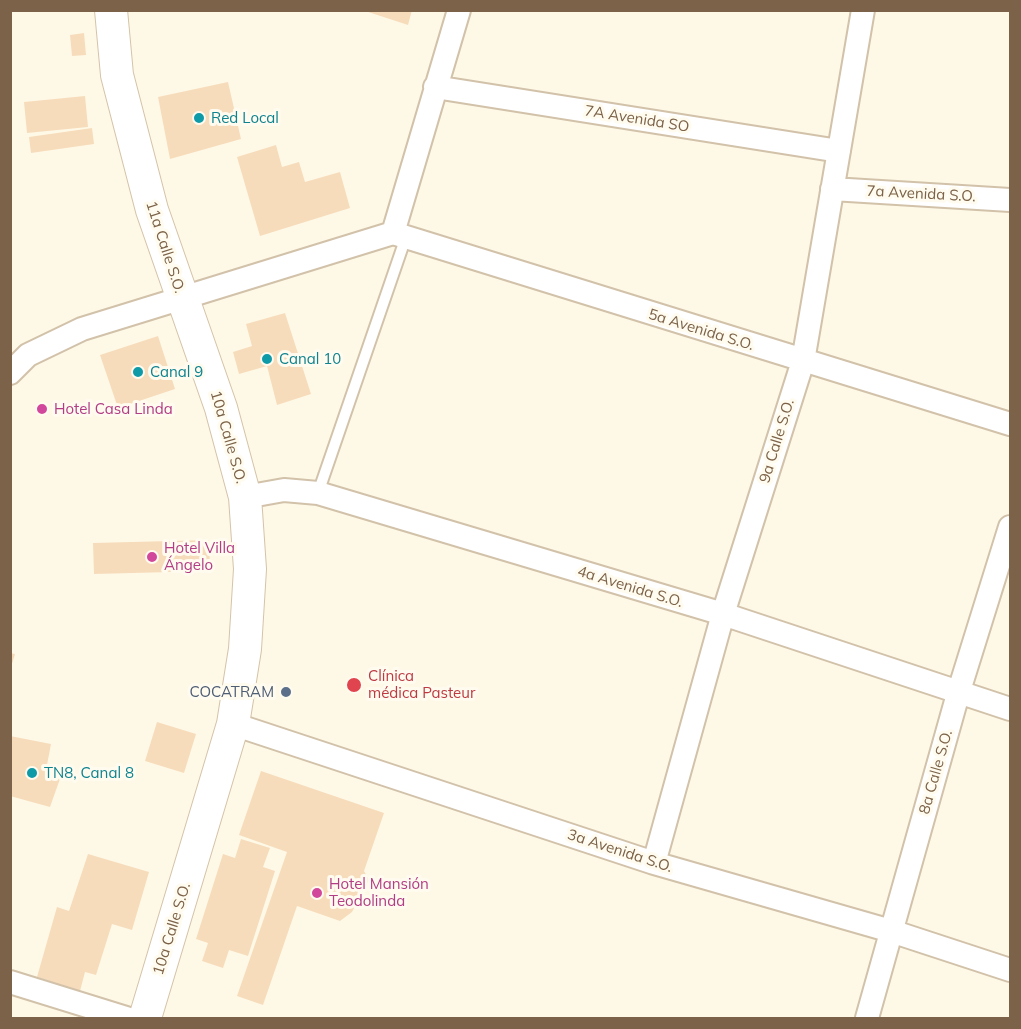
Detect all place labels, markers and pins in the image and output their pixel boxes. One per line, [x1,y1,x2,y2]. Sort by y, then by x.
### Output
place label: Red Local [211,109,279,127]
marker: Red Local [192,111,206,125]
place label: Canal 10 [279,350,341,368]
marker: Canal 10 [260,352,274,366]
place label: Canal 9 [150,363,203,381]
marker: Canal 9 [131,365,145,379]
place label: Hotel Casa Linda [54,400,173,418]
marker: Hotel Casa Linda [35,402,49,416]
place label: Hotel Villa Ángelo [164,539,235,574]
marker: Hotel Villa Ángelo [145,550,159,564]
place label: Clínica médica Pasteur [368,667,475,702]
marker: Clínica médica Pasteur [345,676,363,694]
place label: COCATRAM [189,683,274,701]
marker: COCATRAM [279,685,293,699]
place label: TN8, Canal 8 [44,764,134,782]
marker: TN8, Canal 8 [25,766,39,780]
place label: Hotel Mansión Teodolinda [329,875,429,910]
marker: Hotel Mansión Teodolinda [310,886,324,900]

